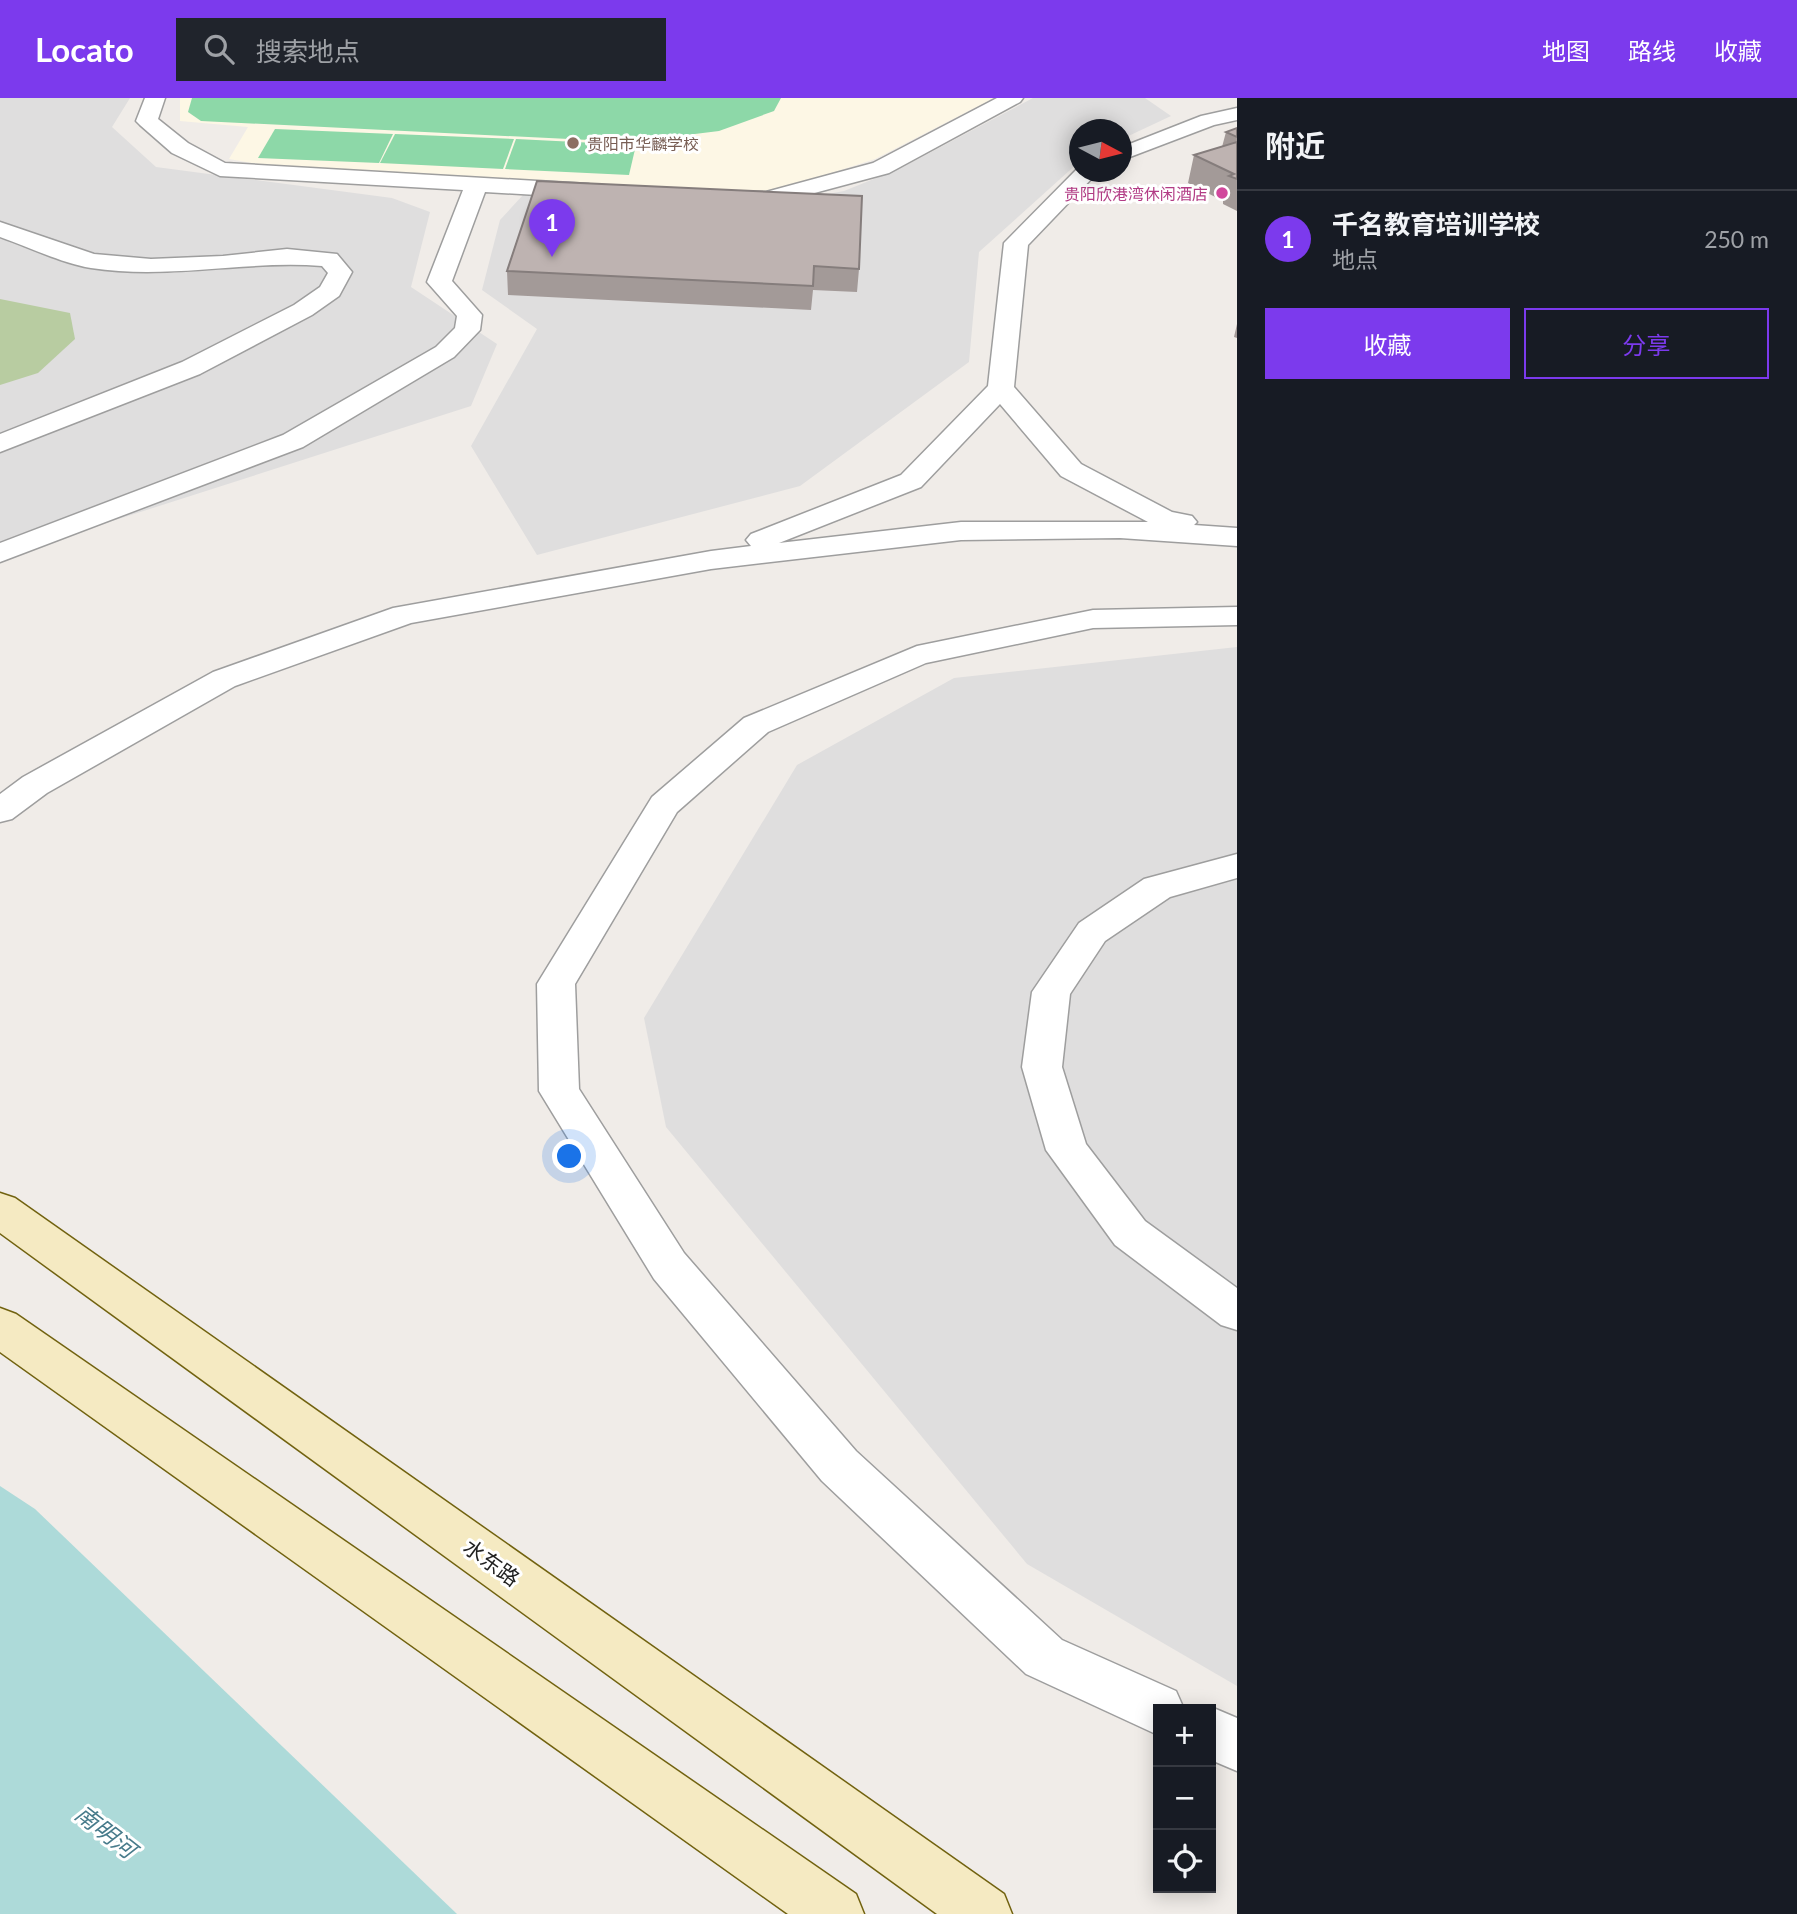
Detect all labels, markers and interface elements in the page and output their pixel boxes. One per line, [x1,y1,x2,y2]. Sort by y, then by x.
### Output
search box [176,18,666,81]
text: Locato [35,29,134,69]
icon: search [200,30,238,68]
text: 搜索地点 [256,35,360,67]
text: 地图 [1542,36,1590,65]
text: 路线 [1628,36,1676,65]
text: 收藏 [1714,36,1762,65]
north arrow [1069,119,1132,182]
text: 附近 [1265,127,1325,163]
place label: 贵阳市华麟学校 [587,134,699,153]
marker: 贵阳市华麟学校 [565,135,581,151]
place label: 贵阳欣港湾休闲酒店 [1064,184,1208,203]
marker: 贵阳欣港湾休闲酒店 [1214,185,1230,201]
pin: 1 [529,199,575,257]
text: 千名教育培训学校 [1332,208,1540,240]
text: 1 [1281,225,1295,253]
text: 250 m [1704,225,1769,253]
text: 地点 [1332,245,1378,273]
button: 收藏 [1265,308,1510,379]
button: 分享 [1524,308,1769,379]
your location [552,1139,586,1173]
street label: 水东路 [459,1533,525,1591]
map controls [1153,1704,1216,1893]
button: + [1153,1704,1216,1767]
button: − [1153,1767,1216,1830]
water label: 南明河 [70,1799,145,1866]
button: locate [1153,1830,1216,1893]

